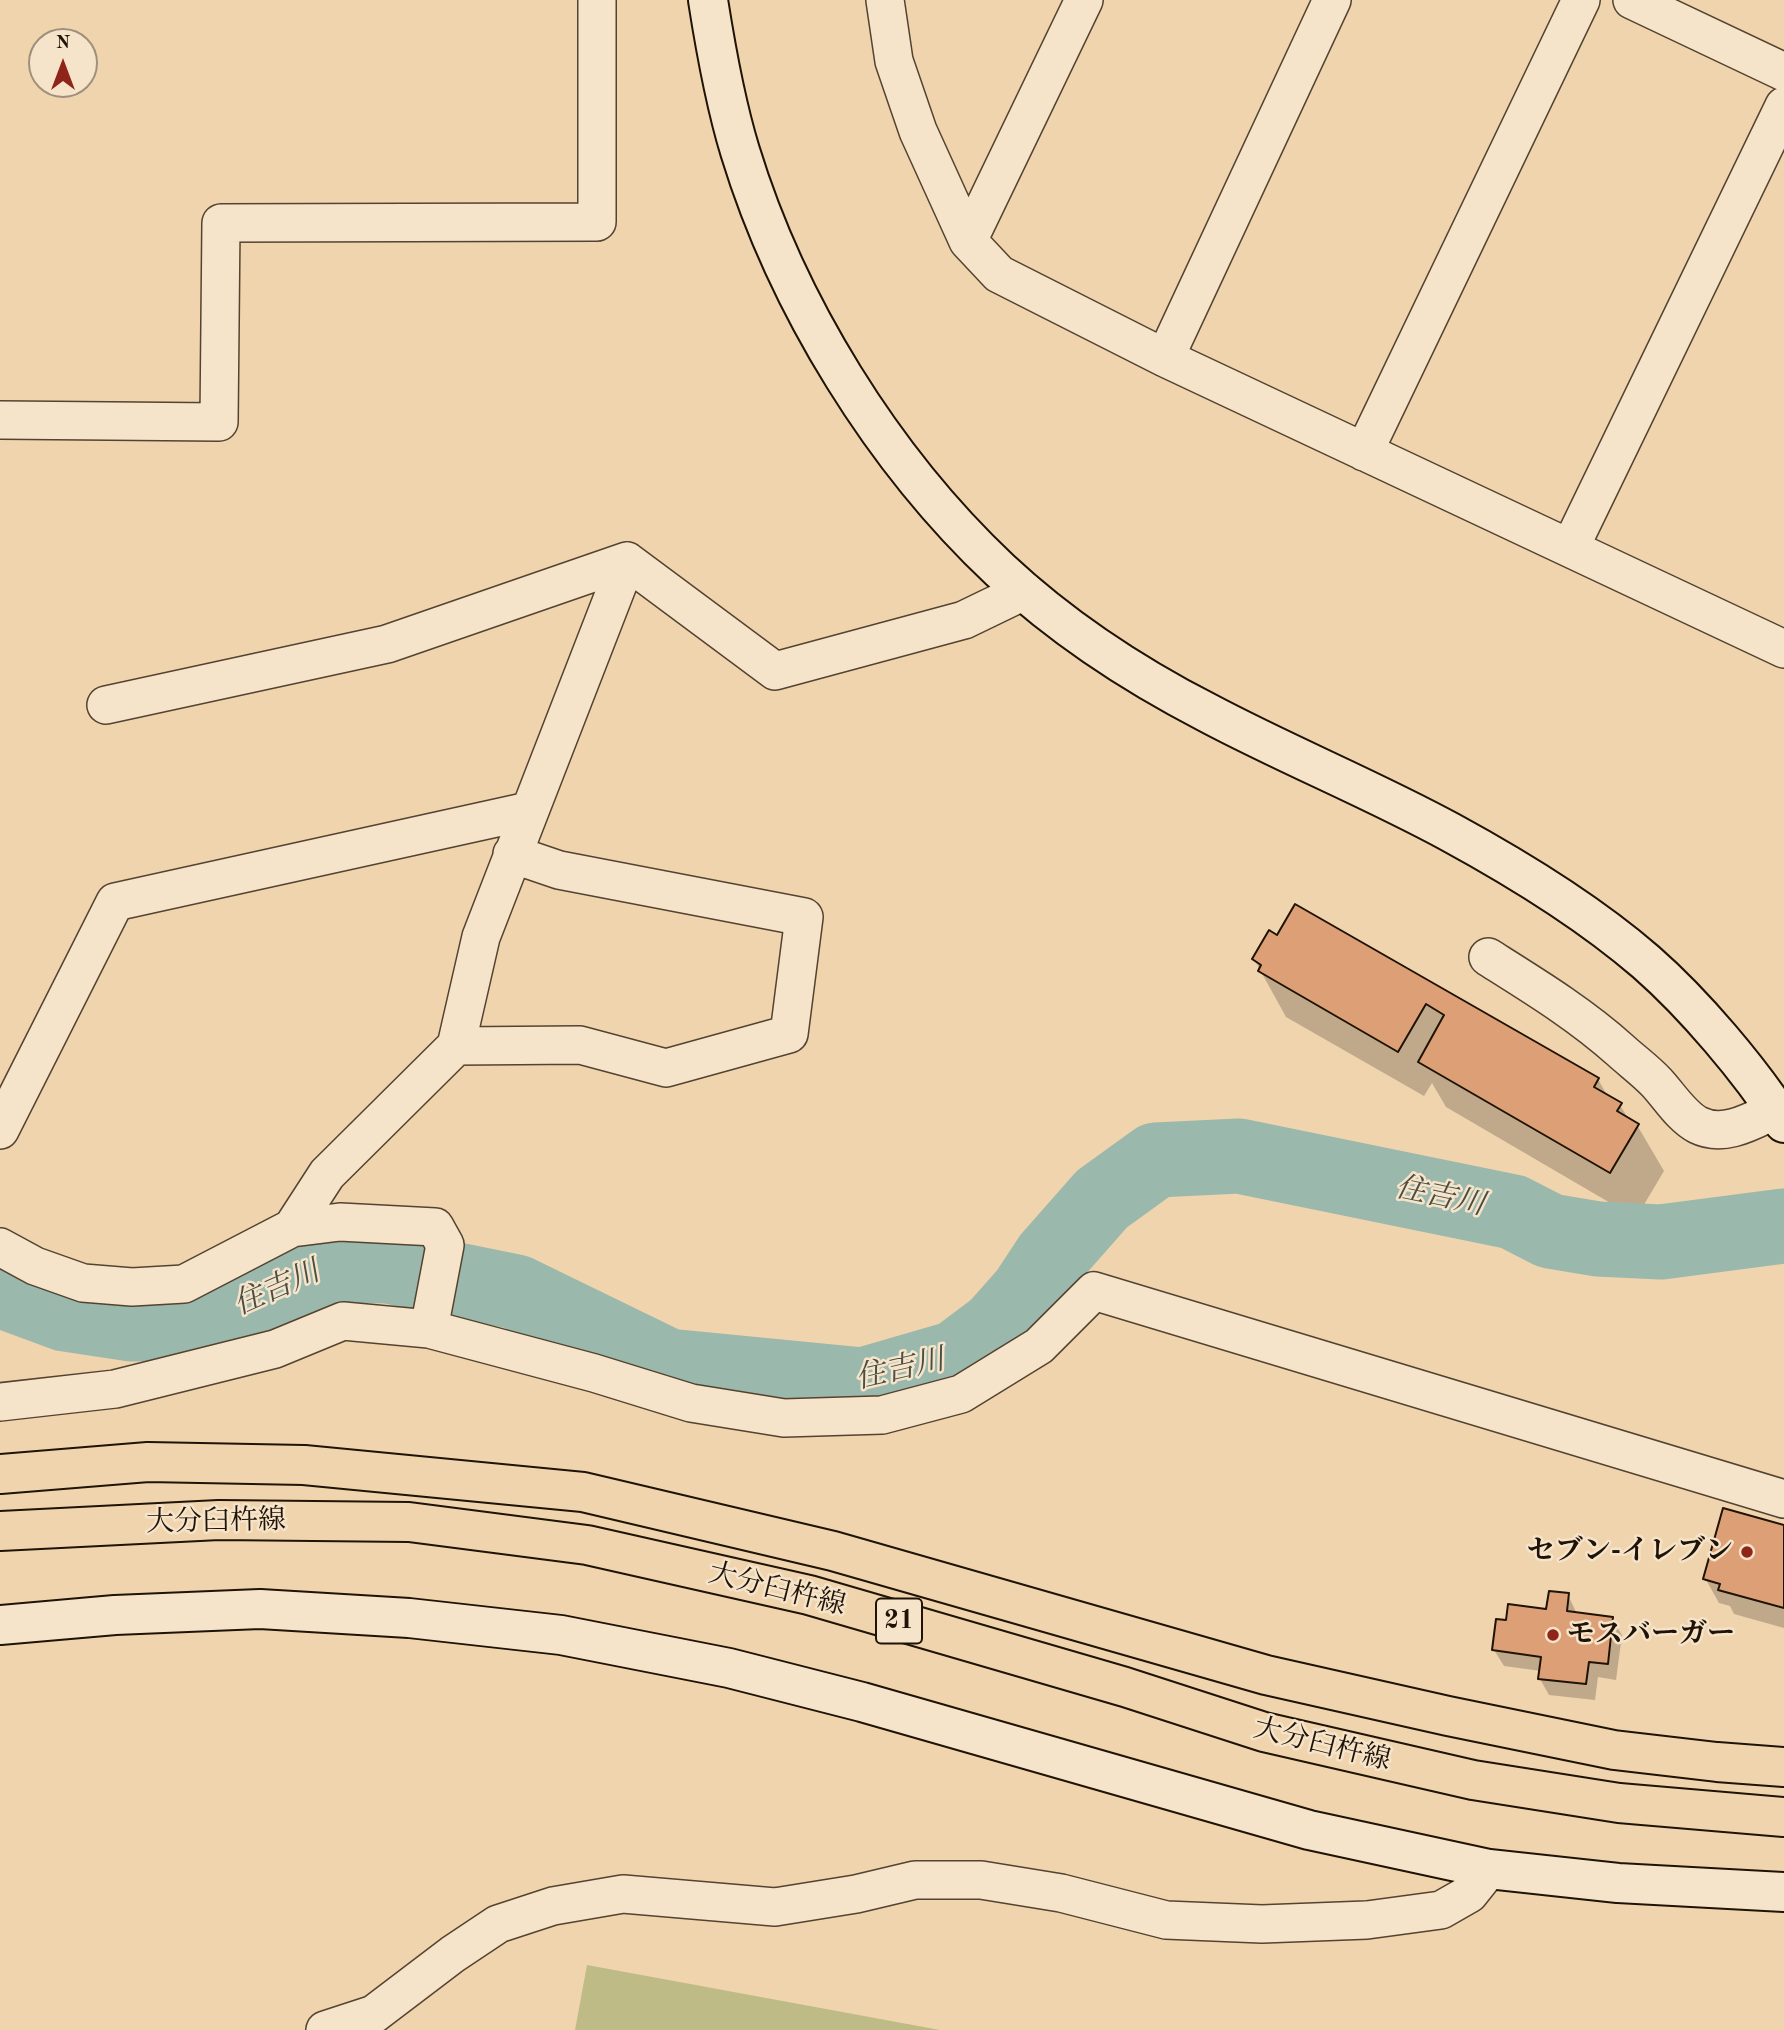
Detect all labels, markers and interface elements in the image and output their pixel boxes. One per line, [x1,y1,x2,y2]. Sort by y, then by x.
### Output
north arrow [28,28,98,98]
text: N [56,34,70,53]
water label: 住吉川 [1392,1170,1488,1224]
water label: 住吉川 [229,1254,325,1324]
water label: 住吉川 [852,1342,948,1398]
street label: 大分臼杵線 [146,1504,286,1540]
place label: セブン-イレブン [1527,1535,1733,1569]
marker: セブン-イレブン [1739,1544,1755,1560]
street label: 大分臼杵線 [705,1557,849,1623]
road number: 21 [876,1598,922,1644]
place label: モスバーガー [1567,1618,1735,1652]
marker: モスバーガー [1545,1627,1561,1643]
street label: 大分臼杵線 [1250,1712,1394,1778]

